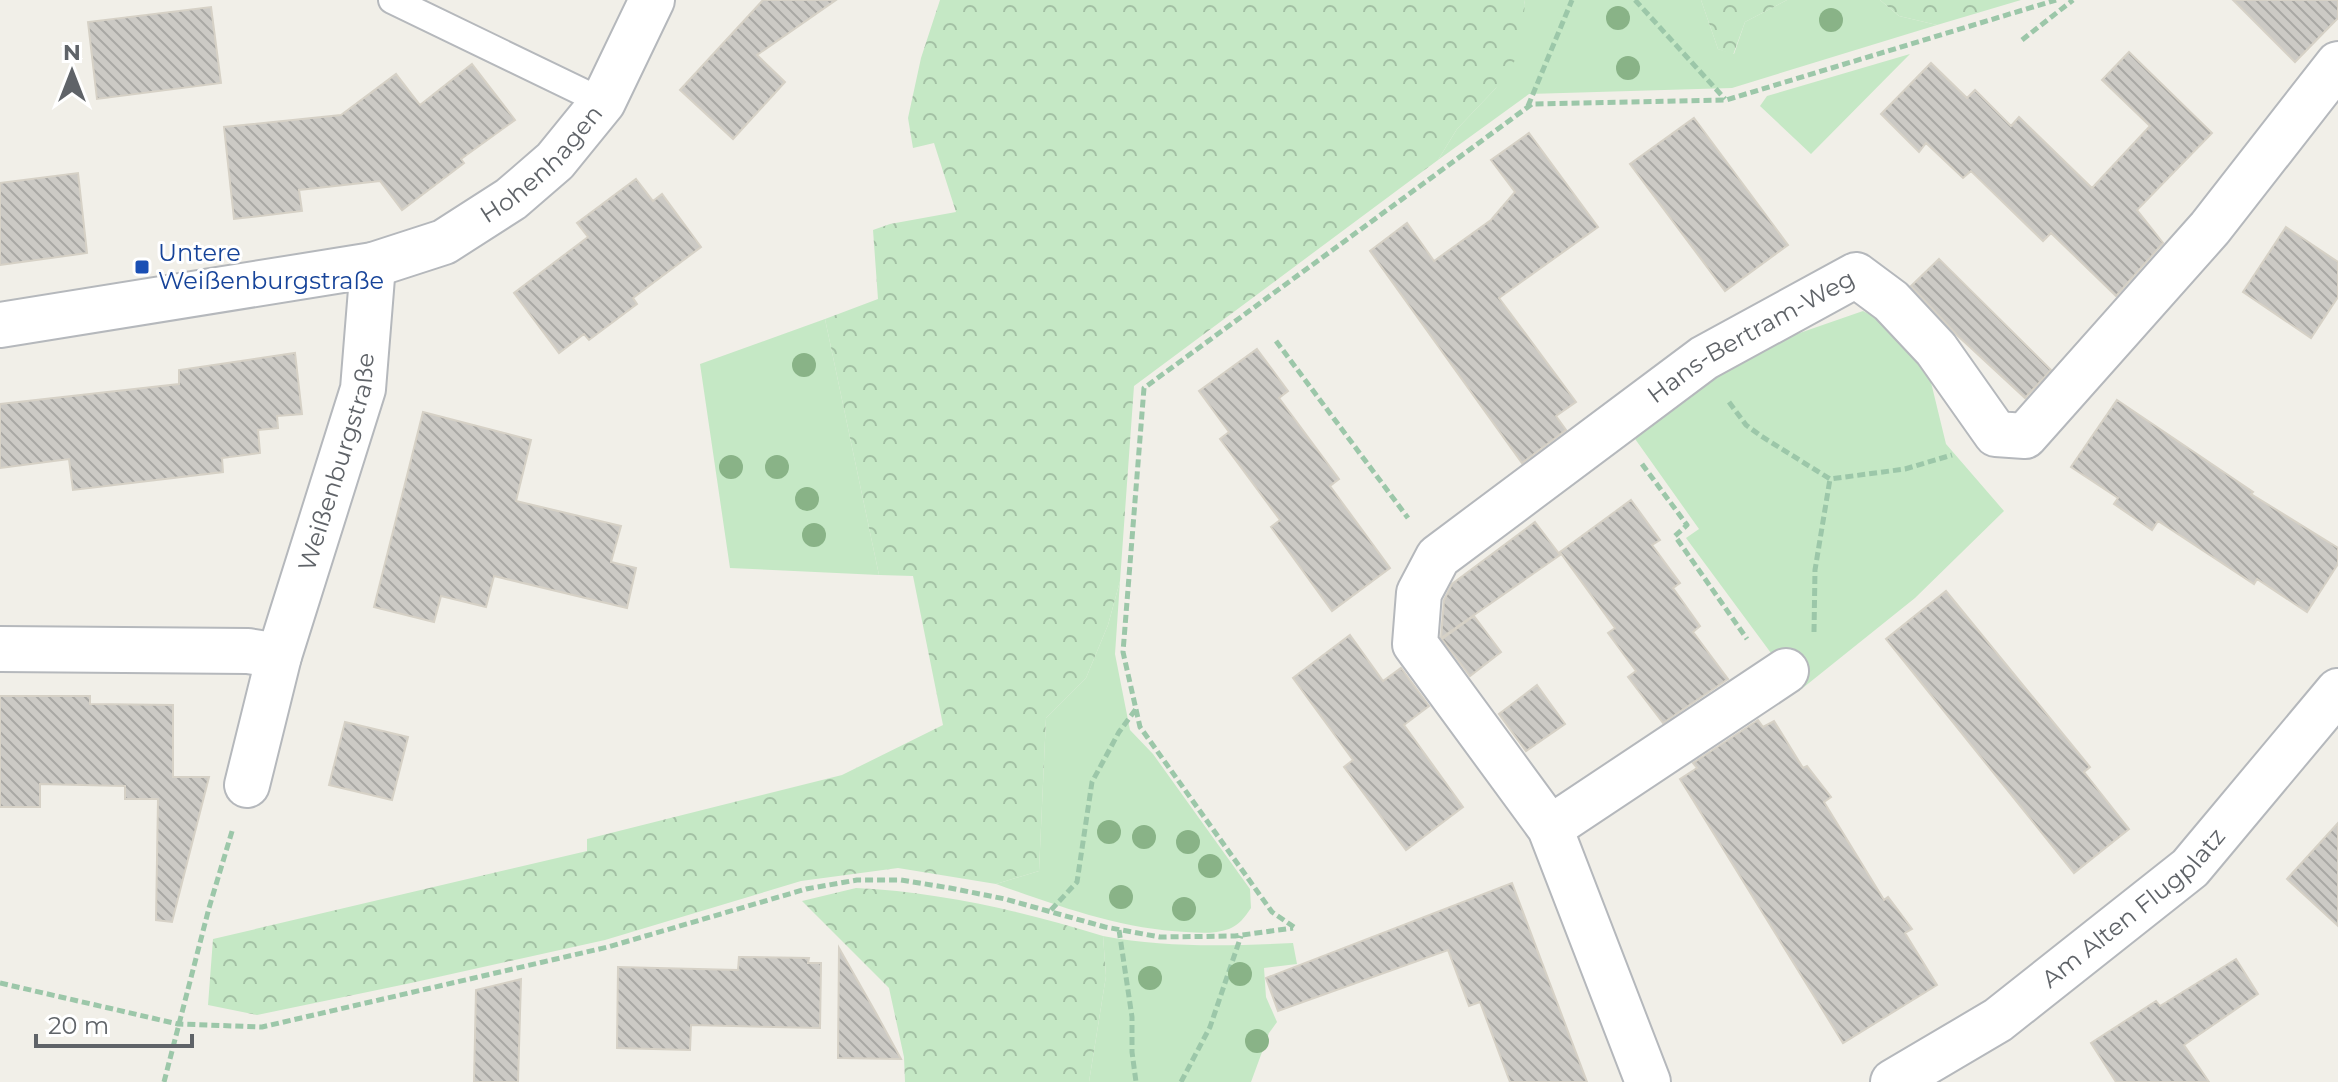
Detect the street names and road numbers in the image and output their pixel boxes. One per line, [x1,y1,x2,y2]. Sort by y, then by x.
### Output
street label: Hohenhagen [475,99,608,229]
street label: Hans-Bertram-Weg [1642,264,1860,409]
street label: Weißenburgstraße [292,352,380,574]
street label: Am Alten Flugplatz [2036,822,2231,994]

